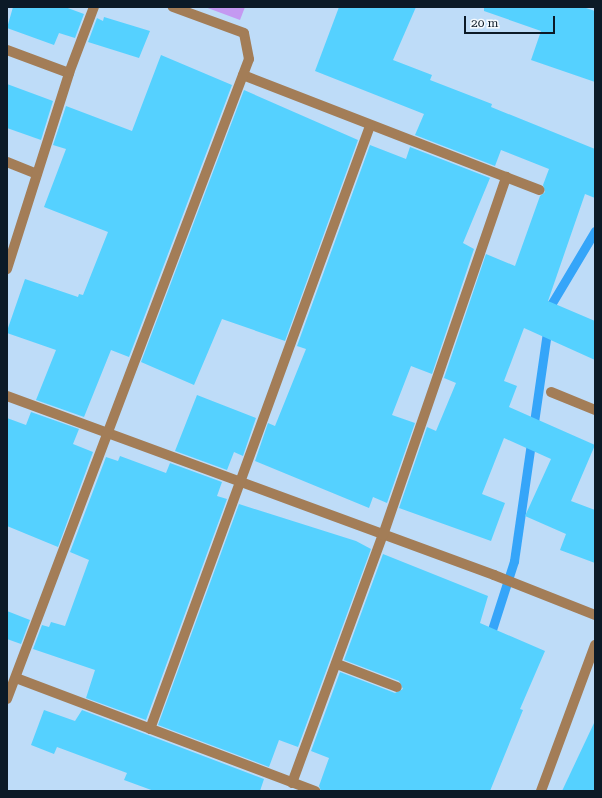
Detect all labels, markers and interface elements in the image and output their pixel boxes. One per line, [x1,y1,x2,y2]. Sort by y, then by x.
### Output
scale bar [466,8,557,34]
text: 20 m [471,16,498,30]

